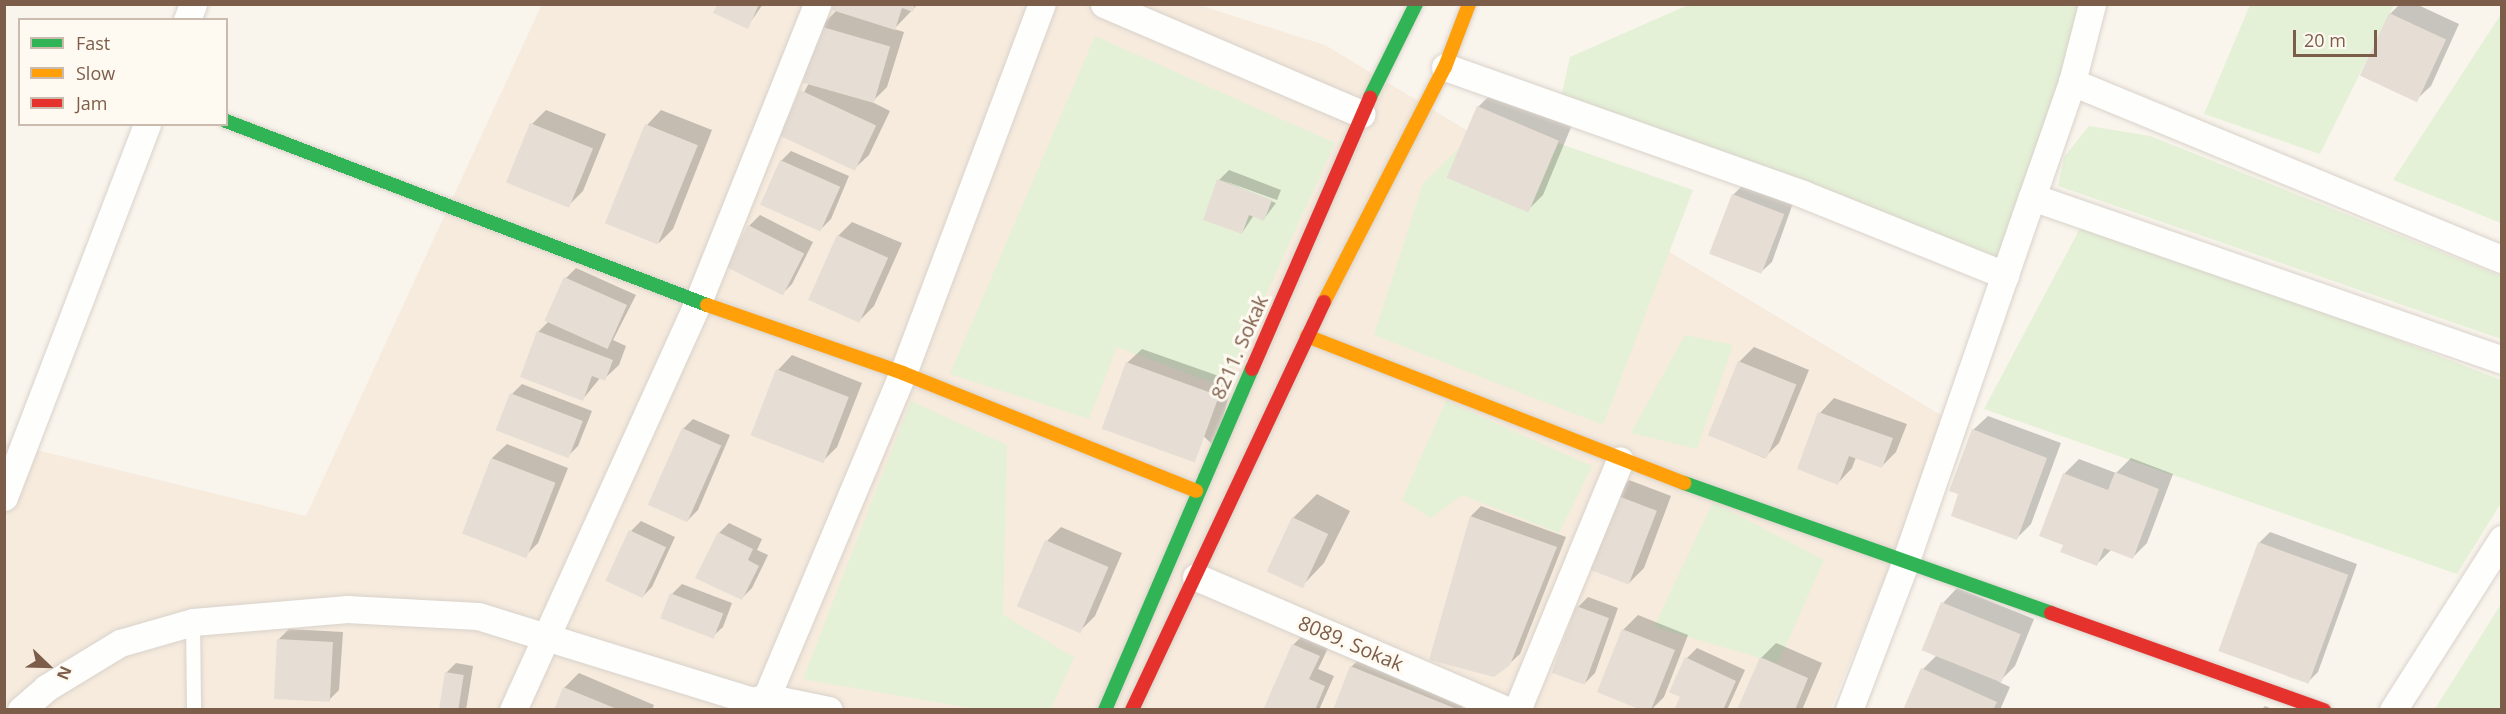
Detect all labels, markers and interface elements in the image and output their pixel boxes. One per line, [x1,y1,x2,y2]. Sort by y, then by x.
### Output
legend [18,18,228,126]
scale bar [2296,18,2380,56]
text: 20 m [2304,28,2346,52]
text: Fast [76,31,110,55]
text: Slow [76,61,115,85]
text: Jam [76,91,108,115]
street label: 8211. Sokak [1205,291,1273,403]
street label: 8089. Sokak [1295,610,1407,676]
north arrow [18,636,78,696]
text: N [52,663,77,683]

